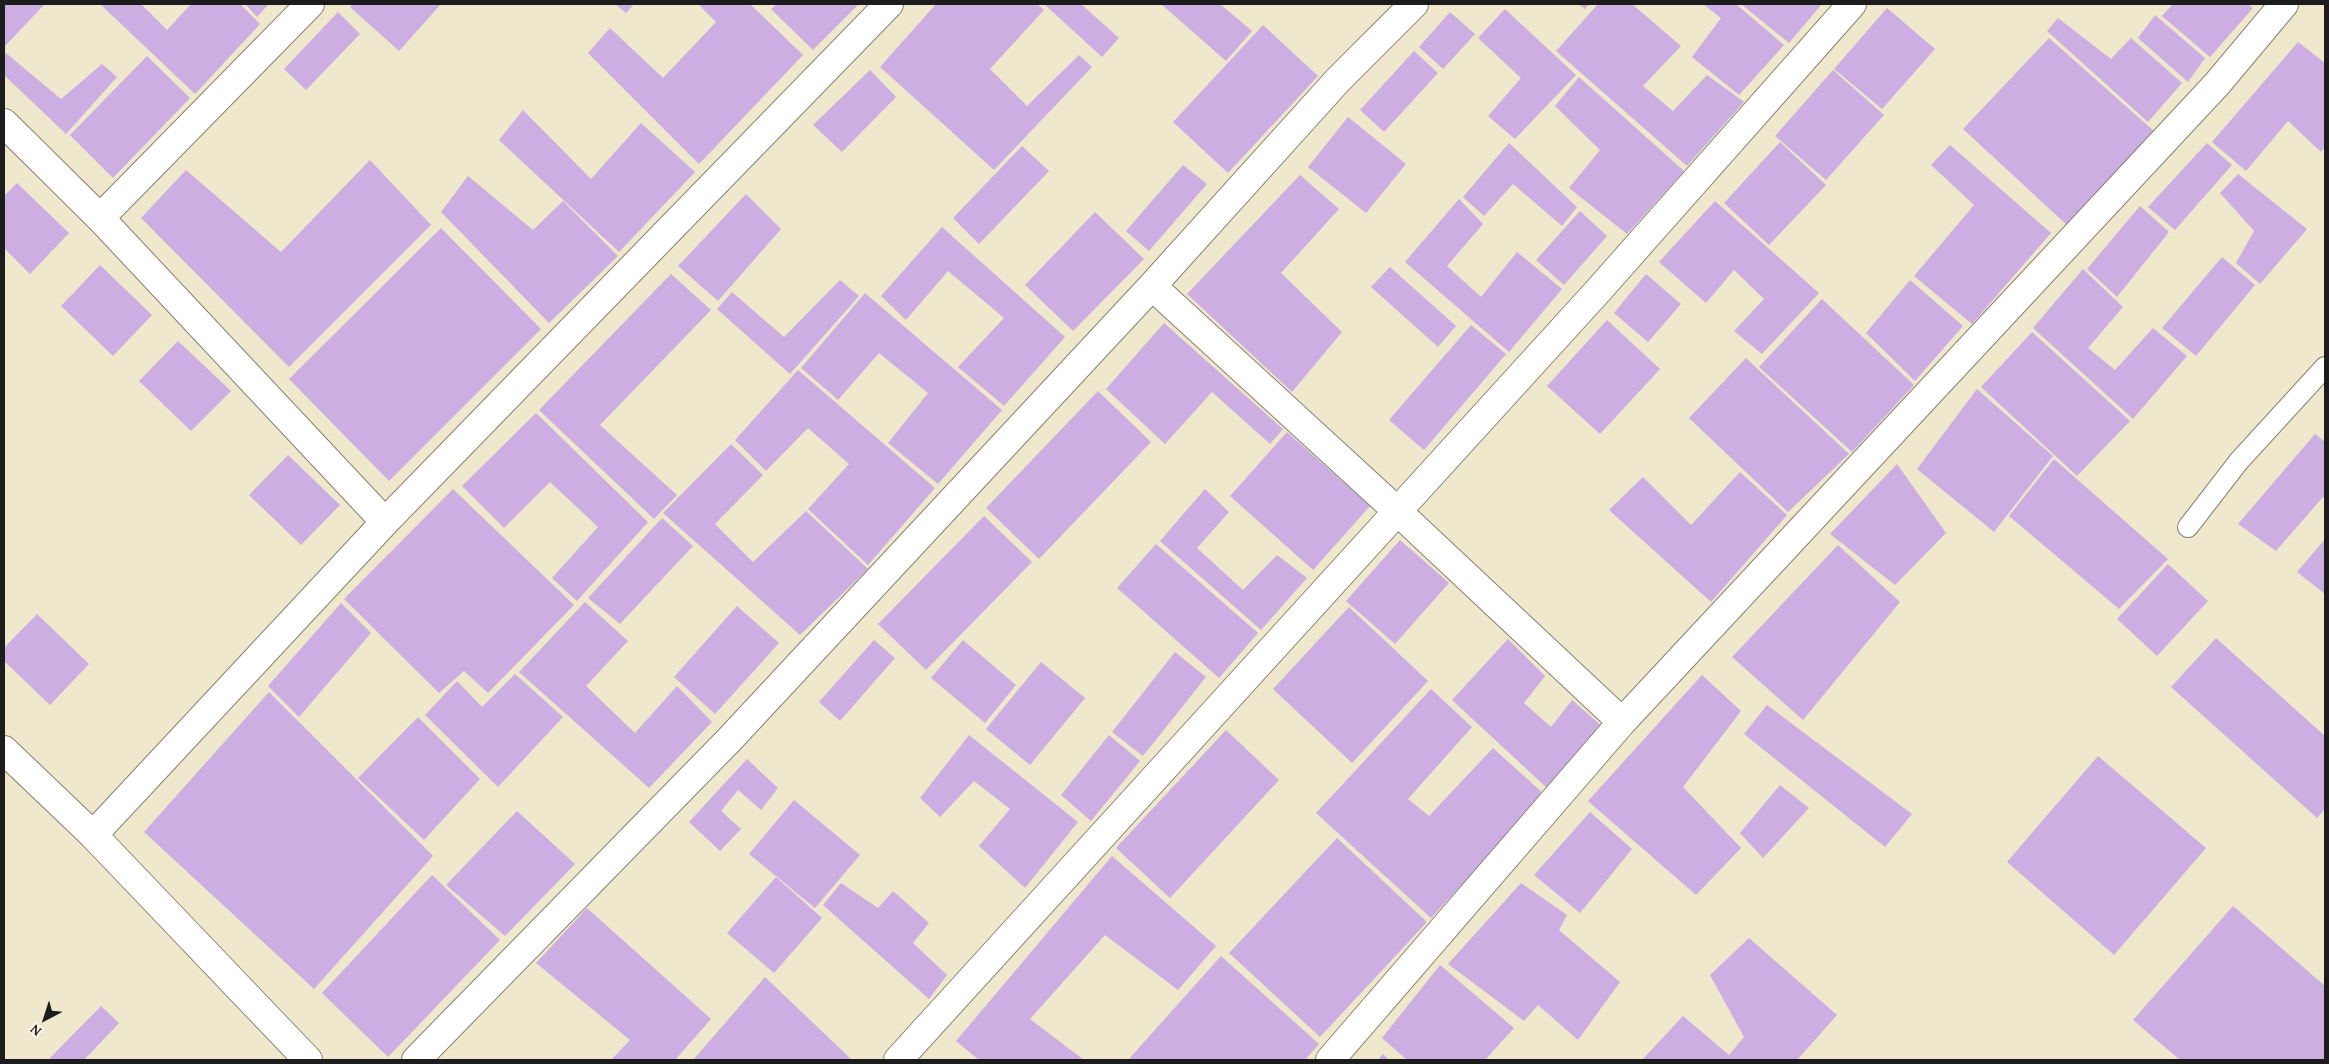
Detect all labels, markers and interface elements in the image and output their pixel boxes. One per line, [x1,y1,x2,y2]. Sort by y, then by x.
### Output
north arrow [20,994,70,1044]
text: N [25,1020,45,1041]

